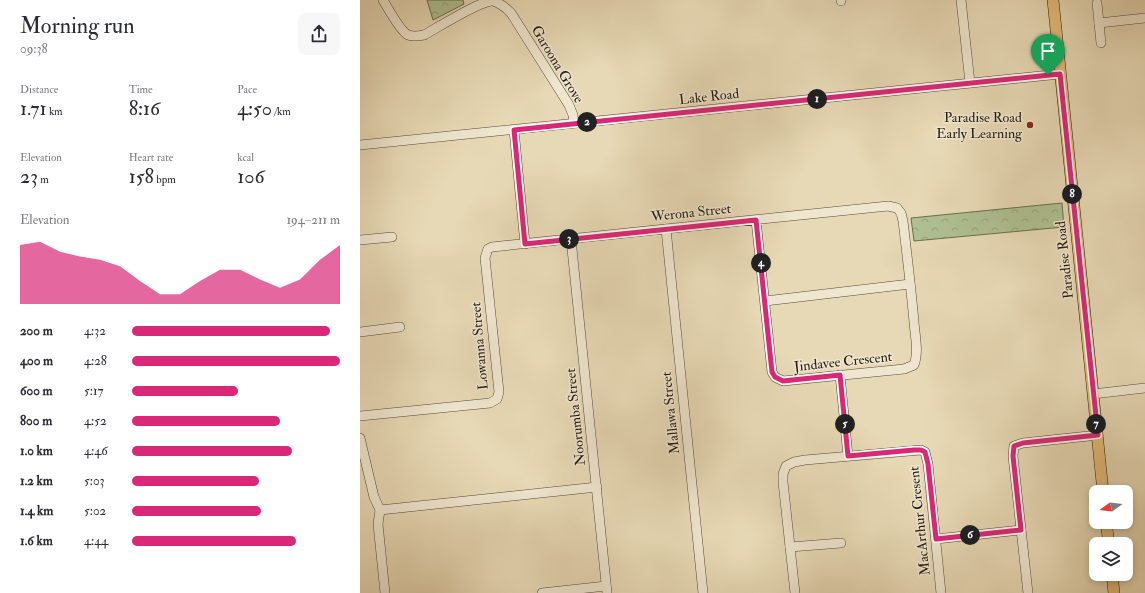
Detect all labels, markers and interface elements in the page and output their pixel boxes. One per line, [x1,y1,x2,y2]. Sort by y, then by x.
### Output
text: Morning run [20,12,135,40]
button: share [298,13,340,55]
street label: Garoona Grove [528,22,587,106]
pin [1031,34,1065,75]
icon: arrive [1037,40,1059,62]
text: 09:38 [20,41,48,57]
text: Distance [20,83,58,96]
text: Time [129,83,153,96]
text: Pace [237,83,257,96]
street label: Lake Road [678,85,740,108]
pin: 1 [807,89,827,109]
text: 1 [815,92,819,105]
text: 1.71 [20,96,47,121]
text: 8:16 [129,96,160,121]
text: 4:50 [237,96,272,121]
text: km [47,105,63,118]
text: /km [272,105,291,118]
place label: Paradise Road Early Learning [936,109,1023,143]
pin: 2 [577,112,597,132]
text: 2 [584,115,590,128]
marker: Paradise Road Early Learning [1025,120,1035,130]
text: Elevation [20,151,62,164]
text: Heart rate [129,151,173,164]
text: kcal [237,151,254,164]
text: 23 [20,164,38,189]
text: 158 [129,164,154,189]
text: 106 [237,164,265,189]
text: m [38,173,49,186]
text: bpm [154,173,176,186]
pin: 8 [1062,184,1082,204]
text: 8 [1069,187,1075,200]
street label: Werona Street [649,200,732,225]
text: Elevation [20,212,70,228]
text: 194–211 m [286,212,340,228]
street label: Paradise Road [1052,220,1077,300]
pin: 3 [559,229,579,249]
text: 3 [567,232,571,245]
pin: 4 [751,253,771,273]
text: 4 [758,256,764,269]
street label: Lowanna Street [467,301,492,391]
text: 200 m [20,323,53,339]
text: 4:32 [84,323,106,339]
street label: Jindavee Crescent [792,348,893,375]
text: 400 m [20,353,53,369]
text: 4:28 [84,353,107,369]
street label: Noorumba Street [562,367,589,467]
street label: Mallawa Street [658,370,683,455]
text: 600 m [20,383,53,399]
text: 5:17 [84,383,104,399]
text: 800 m [20,413,52,429]
text: 4:52 [84,413,106,429]
pin: 5 [835,414,855,434]
pin: 7 [1086,414,1106,434]
text: 5 [843,417,847,430]
text: 7 [1093,417,1099,430]
text: 1.0 km [20,443,53,459]
text: 4:46 [84,443,108,459]
street label: MacArthur Cresent [905,465,934,576]
text: 1.2 km [20,473,53,489]
text: 5:03 [84,473,105,489]
north arrow [1089,485,1133,529]
map controls [1089,485,1133,581]
text: 1.4 km [20,503,53,519]
text: 5:02 [84,503,106,519]
pin: 6 [960,525,980,545]
text: 6 [967,528,973,541]
text: 1.6 km [20,533,53,549]
text: 4:44 [84,533,108,549]
button: layers [1089,537,1133,581]

